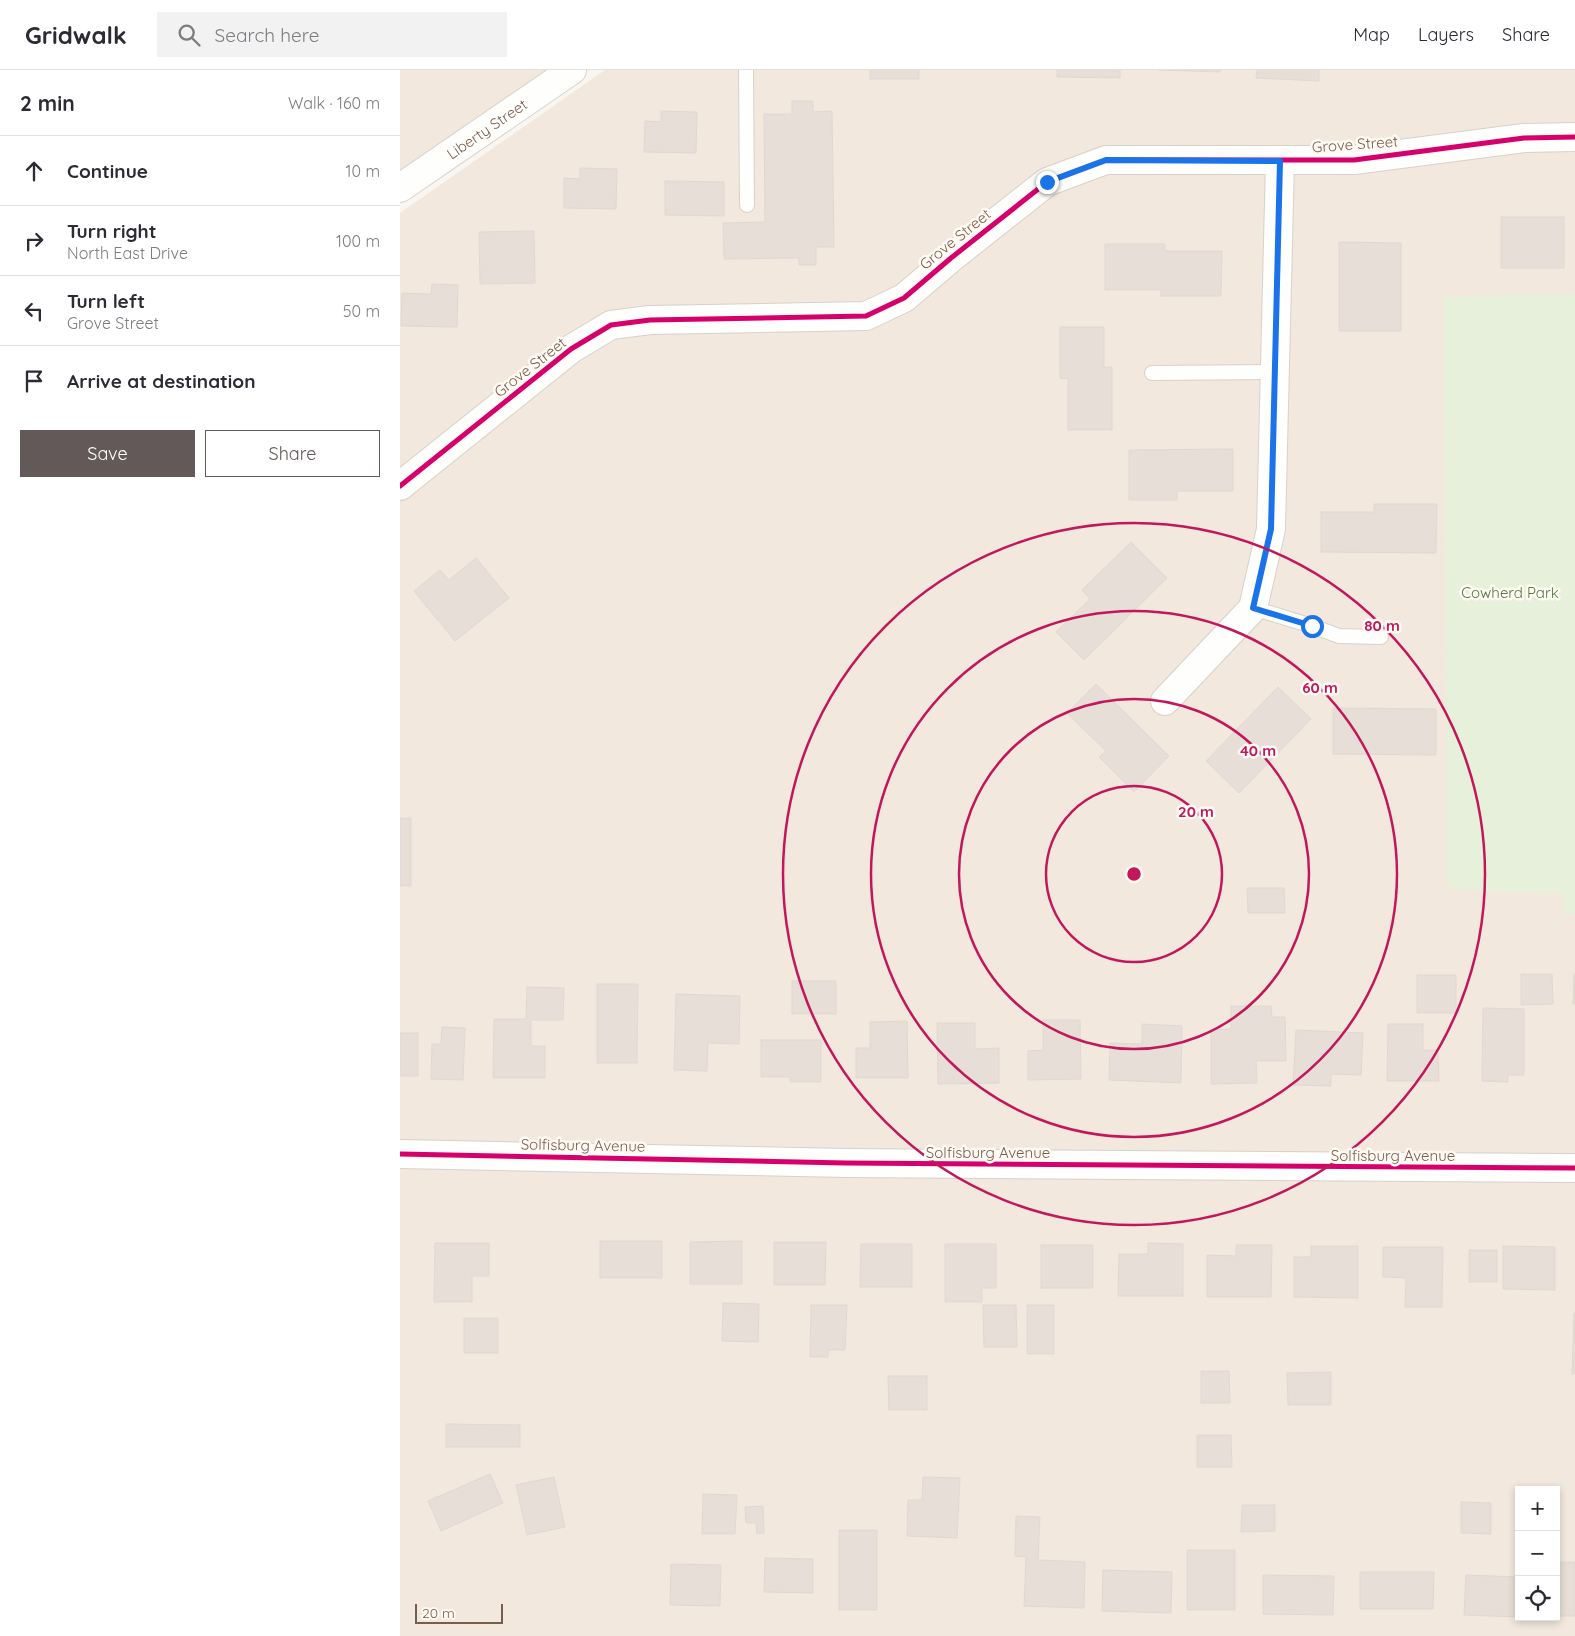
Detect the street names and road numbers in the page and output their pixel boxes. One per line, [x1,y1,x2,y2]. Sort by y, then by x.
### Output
street label: Liberty Street [443,94,530,163]
street label: Grove Street [1311,132,1399,156]
street label: Grove Street [915,204,995,274]
street label: Grove Street [490,333,570,401]
street label: Solfisburg Avenue [521,1134,645,1156]
street label: Solfisburg Avenue [926,1143,1050,1162]
street label: Solfisburg Avenue [1331,1146,1455,1165]

